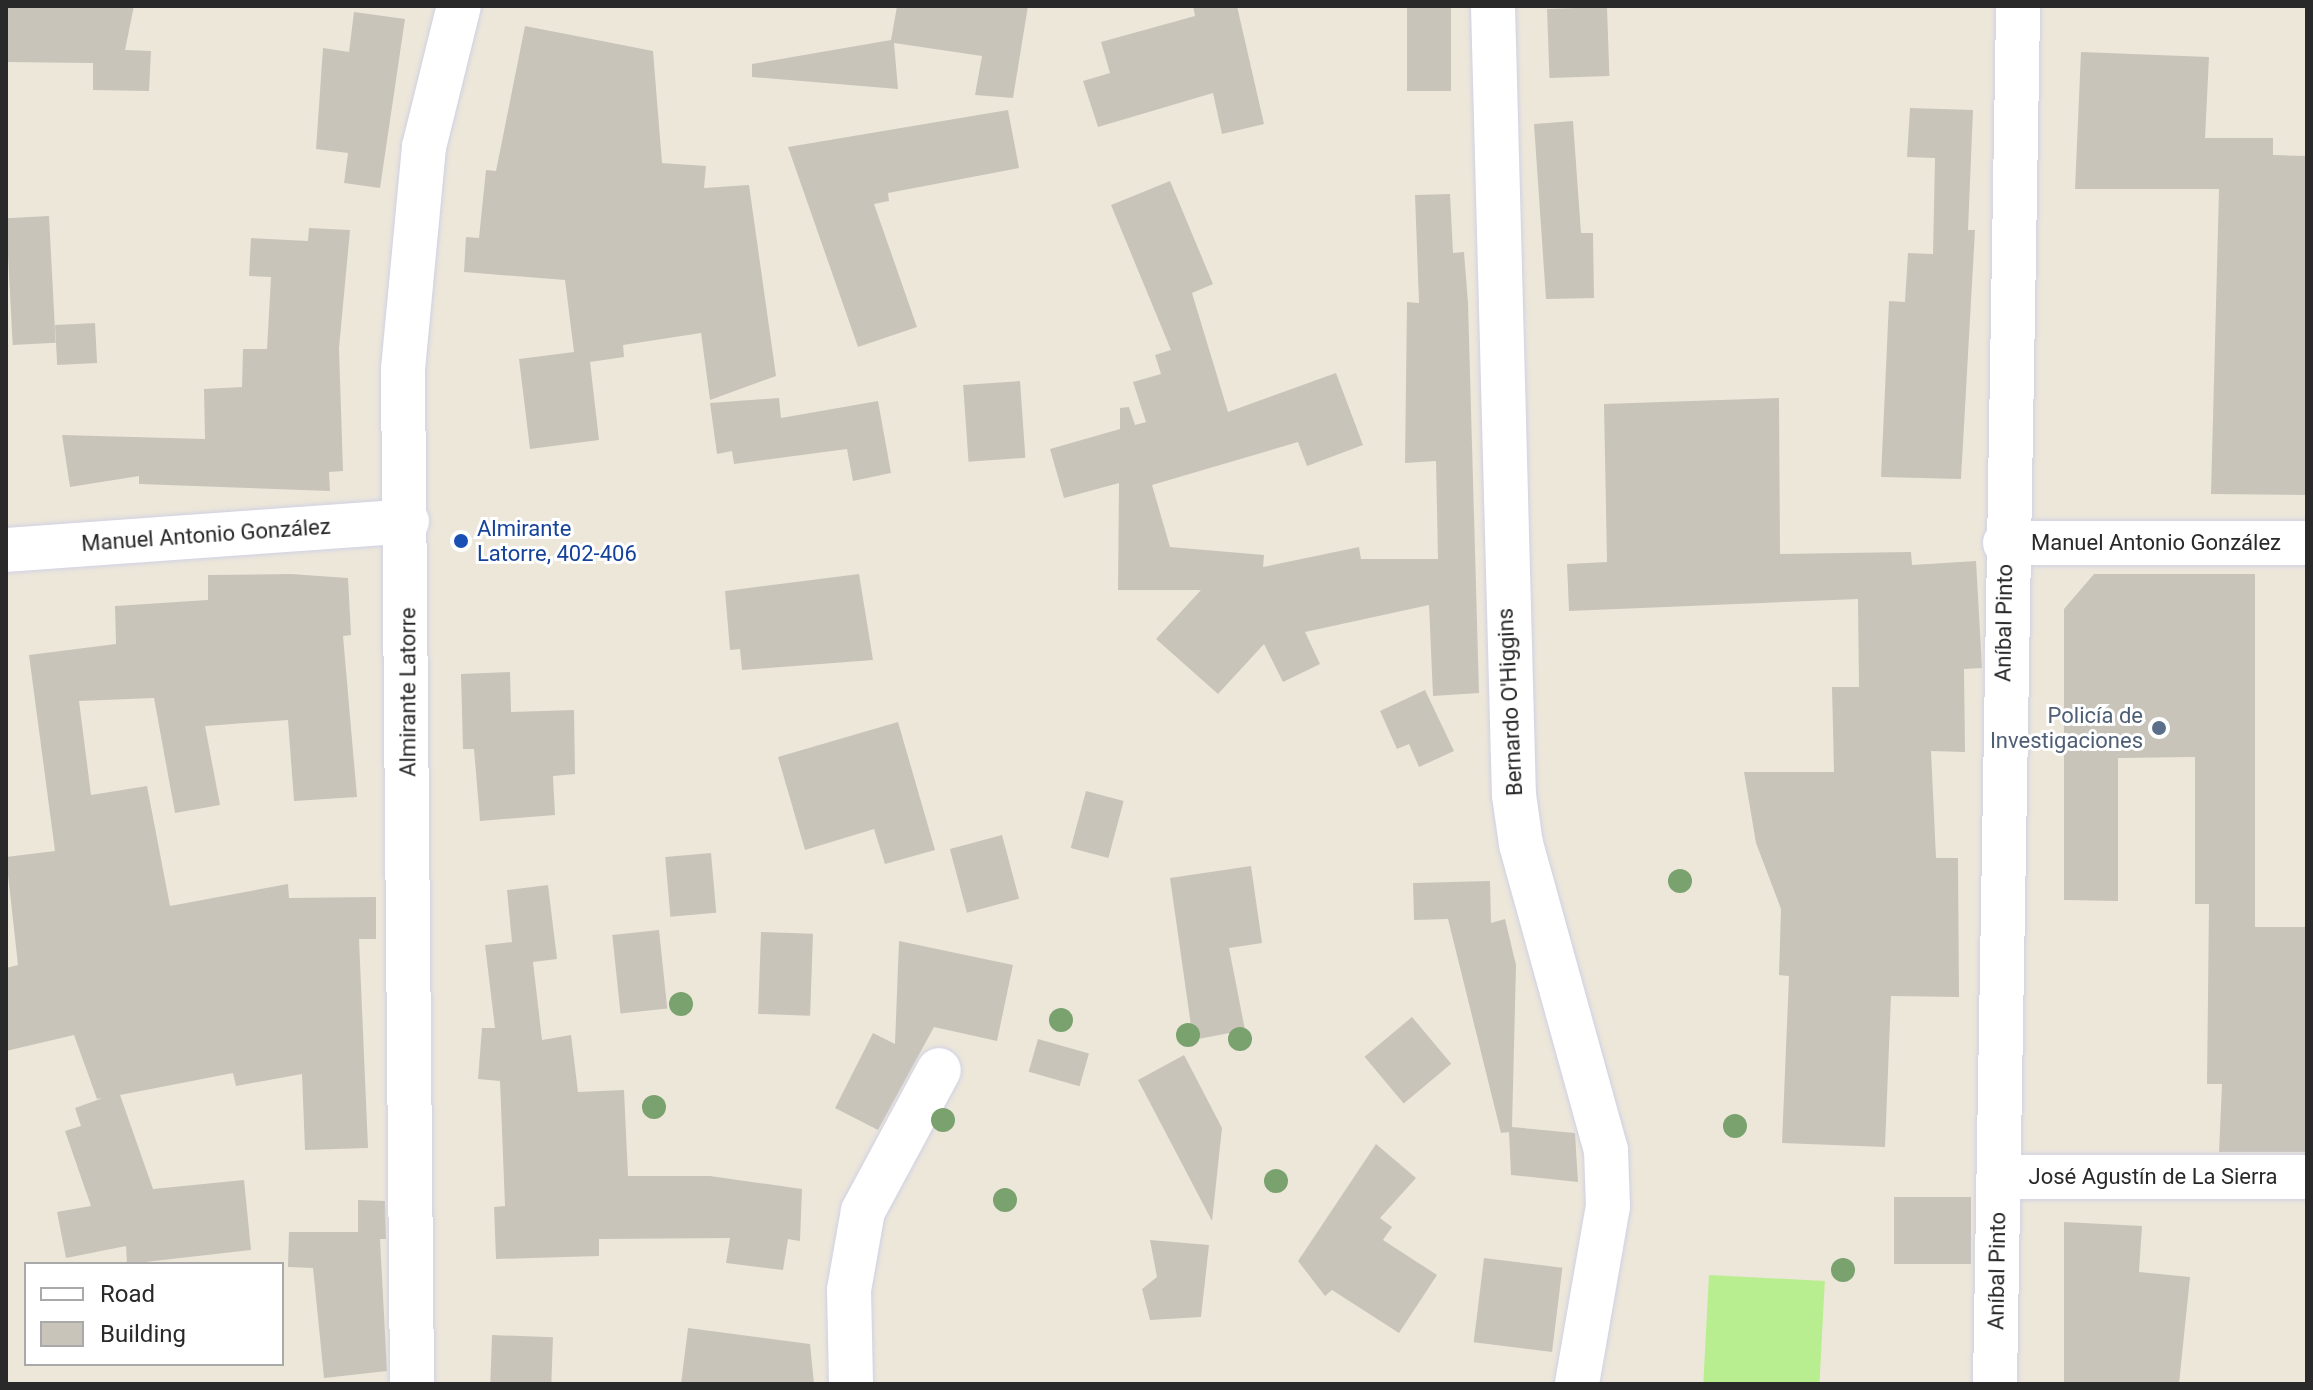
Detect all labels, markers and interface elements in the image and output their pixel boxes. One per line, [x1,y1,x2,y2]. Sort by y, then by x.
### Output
street label: Manuel Antonio González [80,513,332,557]
place label: Almirante Latorre, 402-406 [477,515,637,566]
street label: Manuel Antonio González [2031,530,2281,556]
marker: Almirante Latorre, 402-406 [452,532,470,550]
street label: Aníbal Pinto [1990,564,2018,682]
street label: Almirante Latorre [395,607,421,777]
street label: Bernardo O'Higgins [1492,607,1528,797]
place label: Policía de Investigaciones [1990,702,2143,754]
marker: Policía de Investigaciones [2150,719,2168,737]
street label: José Agustín de La Sierra [2029,1164,2277,1190]
street label: Aníbal Pinto [1983,1212,2011,1330]
legend [24,1262,284,1366]
text: Road [100,1280,155,1308]
text: Building [100,1320,186,1348]

